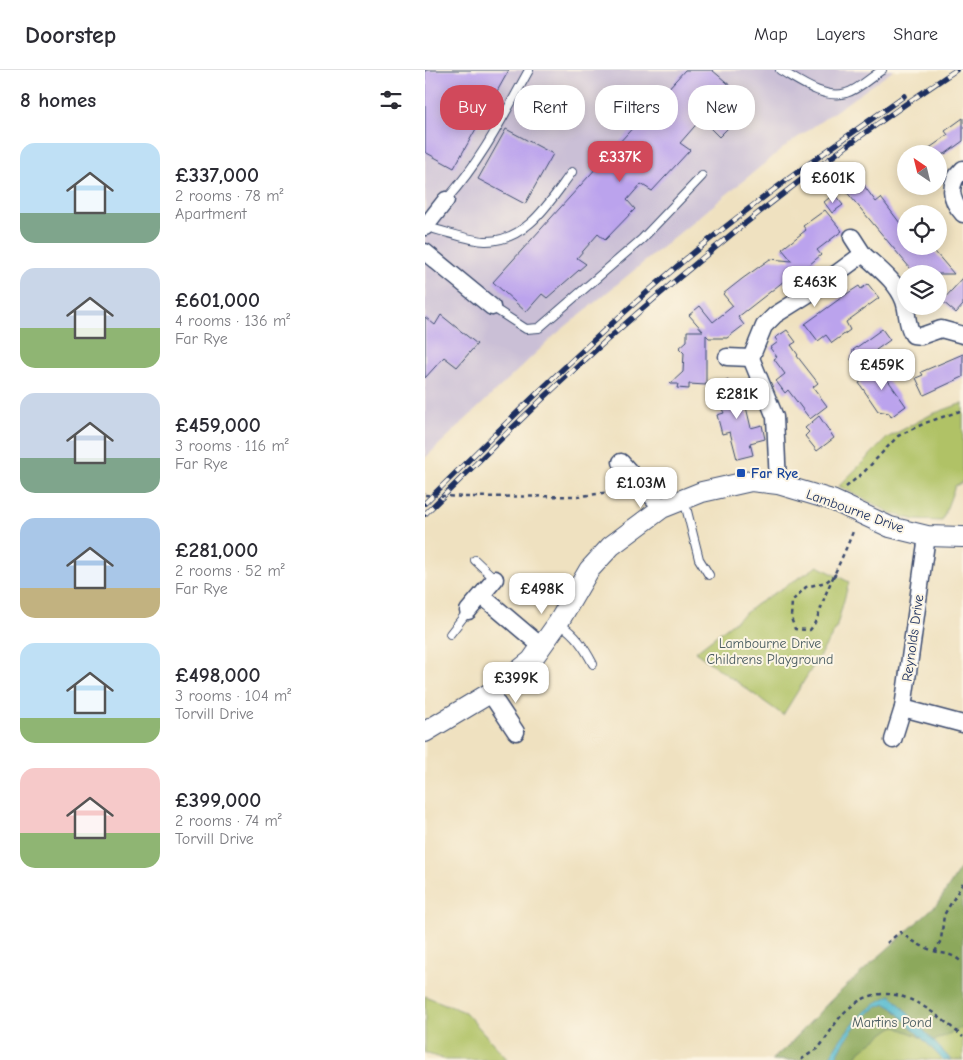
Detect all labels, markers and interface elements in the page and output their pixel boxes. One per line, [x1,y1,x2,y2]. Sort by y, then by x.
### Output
text: Doorstep [25,21,116,49]
text: Map [754,24,788,45]
text: Layers [816,24,865,45]
text: Share [893,24,938,45]
chip: Buy [440,85,504,130]
chip: Rent [514,85,585,130]
chip: Filters [595,85,678,130]
chip: New [688,85,755,130]
icon: filters [377,86,405,114]
text: 8 homes [20,88,96,112]
pin: £337K [585,140,655,183]
north arrow [897,145,947,195]
map controls [897,145,947,315]
text: £337K [599,148,641,166]
pin: £601K [798,162,868,204]
icon: home [60,163,120,223]
text: £337,000 [175,163,259,187]
text: £601K [811,169,855,187]
text: 2 rooms · 78 m² [175,187,283,205]
text: Apartment [175,205,247,223]
button: locate [897,205,947,255]
button: layers [897,265,947,315]
pin: £463K [780,266,850,308]
text: £463K [793,273,837,291]
icon: home [60,288,120,348]
text: £601,000 [175,288,260,312]
text: 4 rooms · 136 m² [175,312,290,330]
text: Far Rye [175,330,228,348]
pin: £459K [847,348,917,391]
text: £459K [860,356,904,374]
pin: £281K [702,378,772,420]
text: £281K [716,385,758,403]
icon: home [60,413,120,473]
text: £459,000 [175,413,261,437]
text: 3 rooms · 116 m² [175,437,289,455]
text: Far Rye [175,455,228,473]
place label: Far Rye [751,465,798,482]
pin: £1.03M [600,466,682,509]
marker: Far Rye [735,467,747,479]
text: £1.03M [616,474,666,492]
street label: Lambourne Drive [804,485,906,537]
icon: home [60,538,120,598]
text: £281,000 [175,538,258,562]
text: 2 rooms · 52 m² [175,562,285,580]
pin: £498K [507,572,577,615]
text: Far Rye [175,580,228,598]
text: £498K [520,580,564,598]
street label: Reynolds Drive [898,593,928,683]
park label: Lambourne Drive Childrens Playground [707,635,833,668]
pin: £399K [481,662,551,704]
icon: home [60,663,120,723]
text: £498,000 [175,663,260,687]
text: £399K [494,669,538,687]
text: 3 rooms · 104 m² [175,687,291,705]
text: Torvill Drive [175,705,254,723]
icon: home [60,788,120,848]
text: £399,000 [175,788,261,812]
text: 2 rooms · 74 m² [175,812,282,830]
text: Torvill Drive [175,830,254,848]
park label: Martins Pond [852,1014,932,1031]

